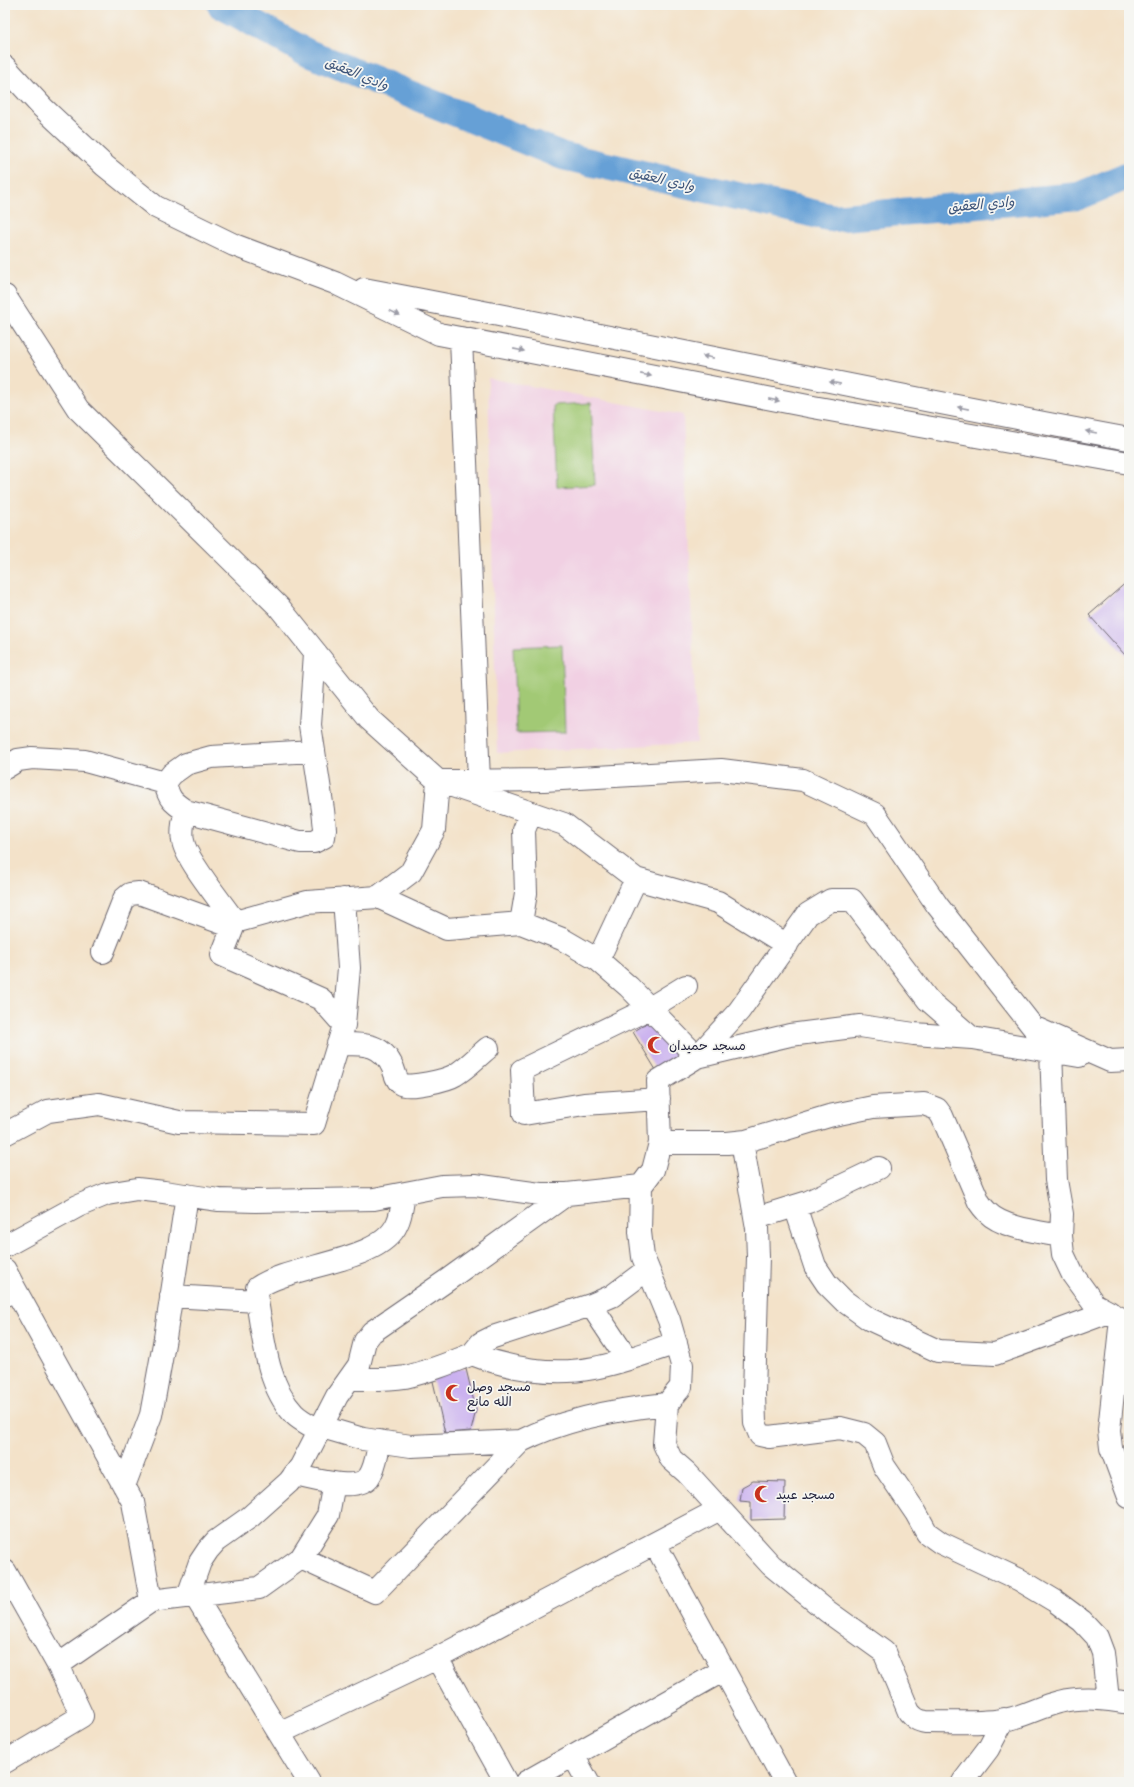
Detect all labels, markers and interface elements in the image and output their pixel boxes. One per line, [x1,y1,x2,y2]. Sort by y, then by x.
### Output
water label: وادي العقيق [322,53,391,96]
water label: وادي العقيق [627,164,697,197]
water label: وادي العقيق [947,193,1016,218]
one-way arrow [390,310,401,316]
one-way arrow [513,347,525,353]
one-way arrow [702,353,714,359]
one-way arrow [640,372,653,378]
one-way arrow [829,379,842,385]
one-way arrow [768,397,780,403]
one-way arrow [957,405,969,411]
one-way arrow [1085,429,1097,435]
mosque icon: مسجد حميدان [646,1035,666,1055]
place label: مسجد حميدان [669,1038,746,1054]
place label: مسجد وصل الله مانع [467,1379,531,1412]
mosque icon: مسجد وصل الله مانع [444,1383,464,1403]
mosque icon: مسجد عبيد [753,1484,773,1504]
place label: مسجد عبيد [776,1487,835,1503]

